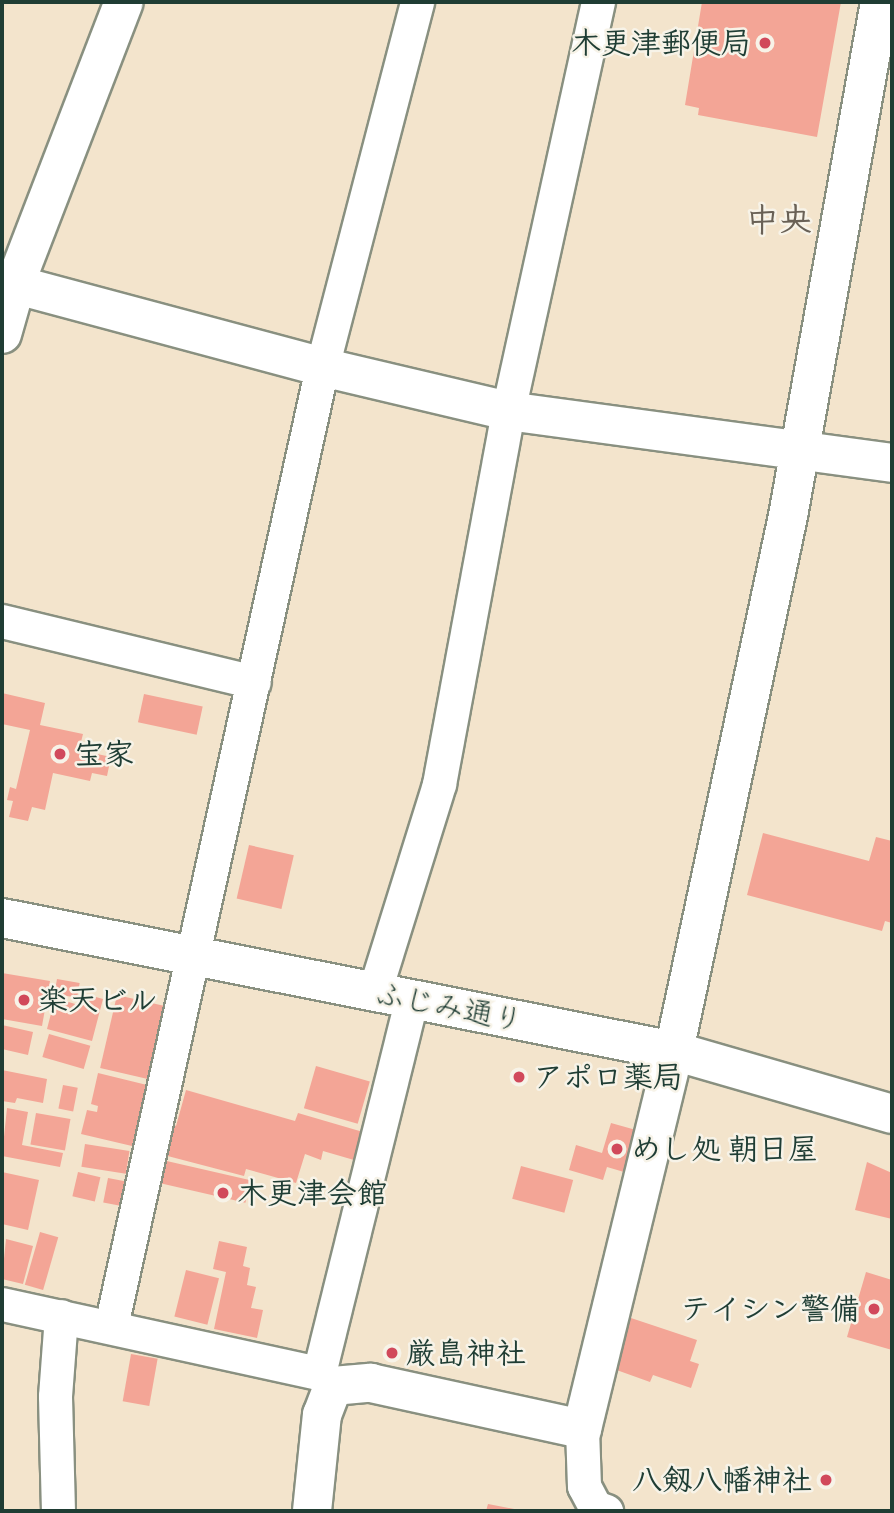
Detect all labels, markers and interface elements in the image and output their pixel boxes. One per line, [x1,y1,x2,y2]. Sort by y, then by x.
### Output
place label: 木更津郵便局 [571,25,751,61]
marker: 木更津郵便局 [757,35,773,51]
district label: 中央 [746,201,812,241]
place label: 宝家 [74,736,134,772]
marker: 宝家 [52,746,68,762]
street label: ふじみ通り [372,975,526,1039]
place label: 楽天ビル [38,982,158,1018]
marker: 楽天ビル [16,992,32,1008]
place label: アポロ薬局 [533,1059,683,1095]
marker: アポロ薬局 [511,1069,527,1085]
place label: めし処 朝日屋 [631,1131,818,1167]
marker: めし処 朝日屋 [609,1141,625,1157]
place label: 木更津会館 [237,1175,387,1211]
marker: 木更津会館 [215,1185,231,1201]
place label: テイシン警備 [680,1291,860,1327]
marker: テイシン警備 [866,1301,882,1317]
place label: 厳島神社 [406,1335,526,1371]
marker: 厳島神社 [384,1345,400,1361]
place label: 八剱八幡神社 [632,1462,812,1498]
marker: 八剱八幡神社 [818,1472,834,1488]

